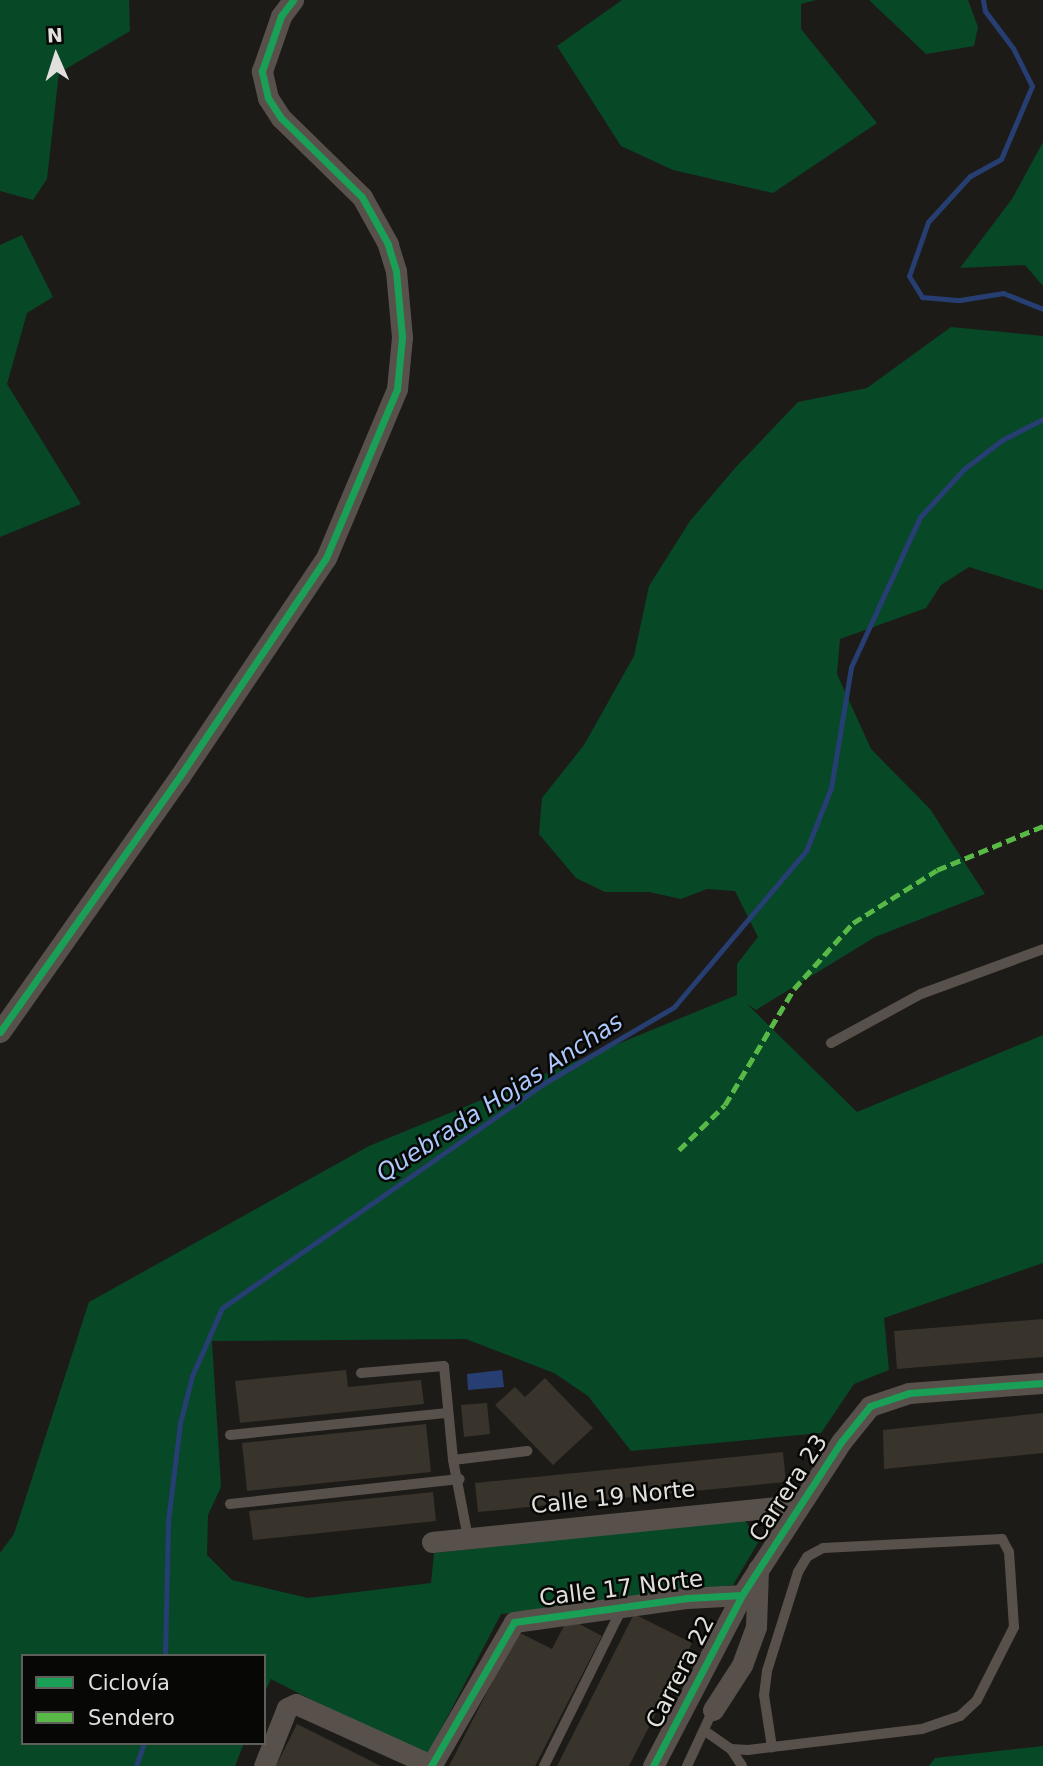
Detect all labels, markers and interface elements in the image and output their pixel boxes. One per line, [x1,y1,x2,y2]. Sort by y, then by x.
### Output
north arrow [21,21,91,91]
text: N [46,24,63,46]
water label: Quebrada Hojas Anchas [372,1008,628,1188]
street label: Carrera 23 [743,1429,833,1547]
street label: Calle 19 Norte [530,1475,696,1519]
street label: Calle 17 Norte [537,1564,705,1612]
street label: Carrera 22 [640,1611,720,1733]
legend [21,1654,266,1745]
text: Ciclovía [88,1671,170,1695]
text: Sendero [88,1706,175,1730]

